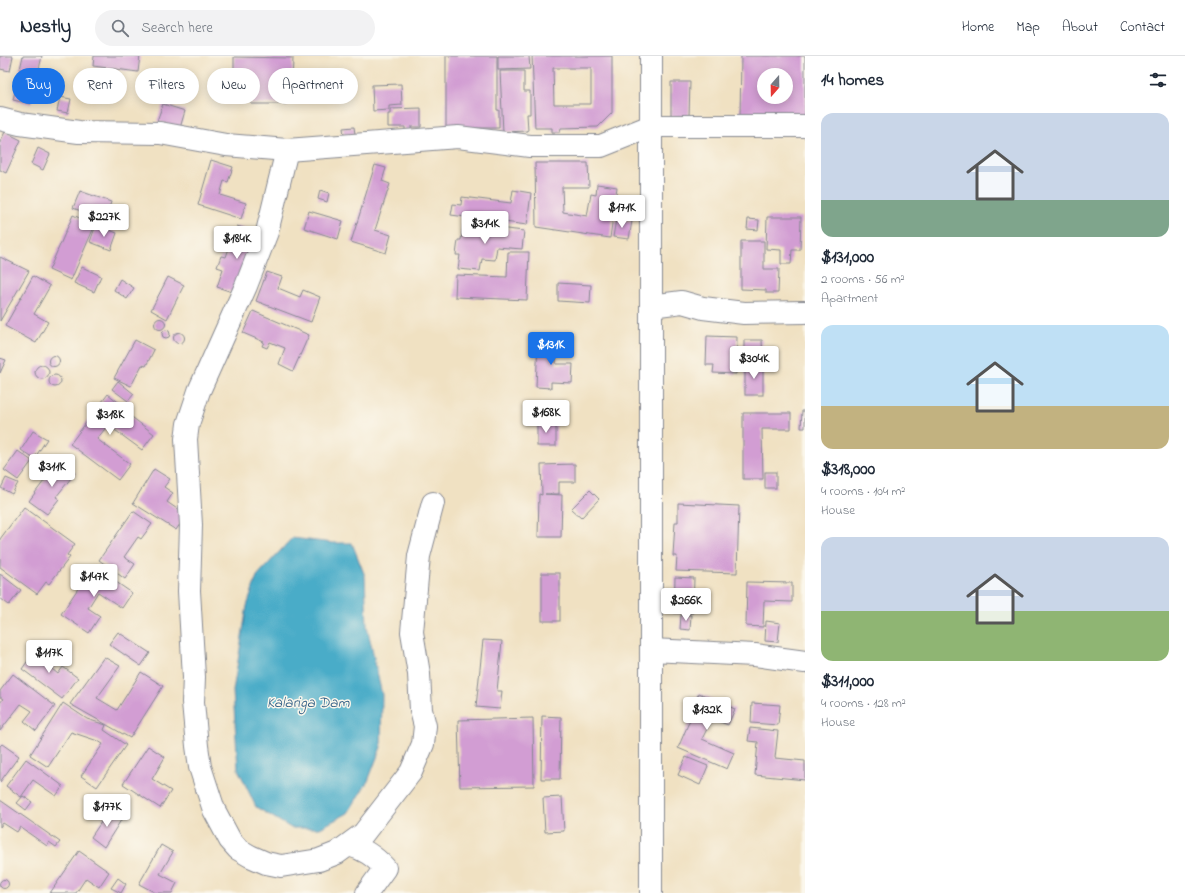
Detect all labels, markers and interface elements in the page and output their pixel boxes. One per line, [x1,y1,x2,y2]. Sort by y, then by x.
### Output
search box [95,10,375,46]
text: Nestly [20,14,71,41]
icon: search [109,17,131,39]
text: Search here [141,17,213,39]
text: Home [962,17,994,38]
text: Map [1016,17,1040,38]
text: About [1062,17,1098,38]
text: Contact [1120,17,1165,38]
chip: Buy [12,68,65,104]
chip: Rent [73,68,127,104]
chip: Filters [135,68,199,104]
chip: New [207,68,260,104]
chip: Apartment [268,68,358,104]
north arrow [757,68,793,104]
map controls [757,68,793,104]
text: 14 homes [821,68,884,93]
icon: filters [1147,69,1169,91]
icon: home [959,139,1031,211]
pin: $171K [594,195,650,229]
text: $171K [608,198,636,217]
pin: $227K [76,204,132,238]
text: $227K [88,207,120,226]
pin: $314K [457,211,513,245]
text: $314K [470,214,500,233]
pin: $184K [209,226,265,260]
text: $184K [223,229,251,248]
text: $131,000 [821,245,874,270]
text: 2 rooms · 56 m² [821,270,905,289]
text: Apartment [821,289,878,308]
pin: $131K [523,332,579,366]
text: $131K [537,335,565,354]
pin: $304K [726,346,782,380]
text: $304K [739,349,769,368]
icon: home [959,351,1031,423]
pin: $168K [518,400,574,434]
pin: $318K [82,402,138,436]
text: $168K [532,403,560,422]
text: $318K [96,405,124,424]
pin: $311K [24,454,80,488]
text: $311K [38,457,66,476]
text: $318,000 [821,457,875,482]
text: 4 rooms · 104 m² [821,482,905,501]
text: House [821,501,855,520]
icon: home [959,563,1031,635]
pin: $147K [66,564,122,598]
text: $147K [79,567,109,586]
pin: $266K [658,588,714,622]
text: $266K [670,591,702,610]
pin: $117K [21,640,77,674]
text: $117K [35,643,63,662]
text: $311,000 [821,669,874,694]
water label: Kalariga Dam [267,692,350,715]
text: 4 rooms · 128 m² [821,694,906,713]
pin: $132K [679,697,735,731]
text: $132K [692,700,722,719]
text: House [821,713,855,732]
pin: $177K [79,794,135,828]
text: $177K [92,797,122,816]

